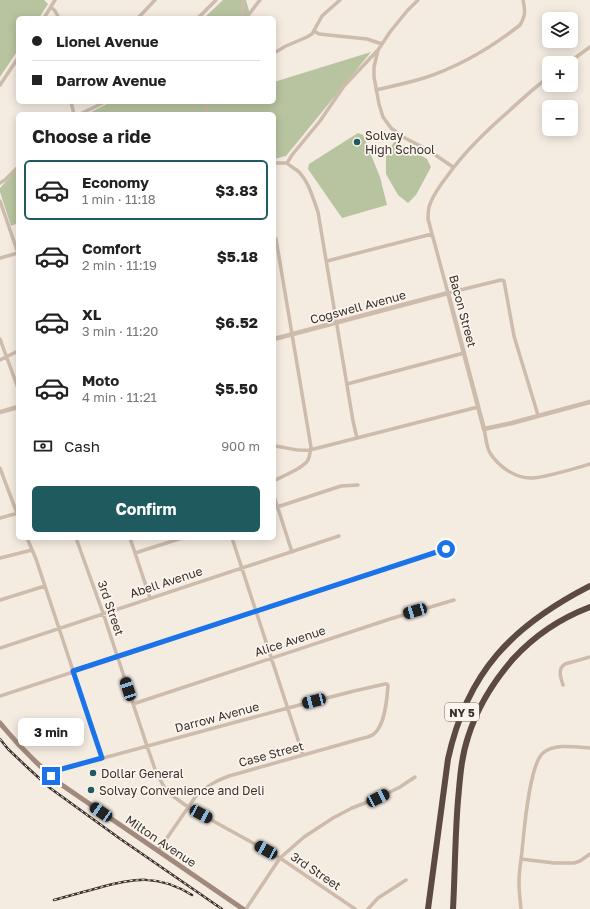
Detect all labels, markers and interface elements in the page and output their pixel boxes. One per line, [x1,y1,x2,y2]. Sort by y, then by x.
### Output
map controls [542,12,578,136]
button: layers [542,12,578,48]
text: Lionel Avenue [56,32,159,50]
button: + [542,56,578,92]
text: Darrow Avenue [56,71,166,89]
button: − [542,100,578,136]
text: Choose a ride [32,125,151,147]
place label: Solvay High School [365,128,435,157]
marker: Solvay High School [352,137,362,147]
icon: car [34,172,70,208]
text: Economy [82,173,149,191]
text: $3.83 [215,181,258,199]
text: 1 min · 11:18 [82,191,156,207]
icon: car [34,238,70,274]
text: Comfort [82,239,141,257]
text: $5.18 [217,247,258,265]
text: 2 min · 11:19 [82,257,157,273]
street label: Bacon Street [446,273,480,349]
street label: Cogswell Avenue [308,287,408,327]
icon: car [34,304,70,340]
text: XL [82,305,101,323]
text: $6.52 [215,313,258,331]
text: 3 min · 11:20 [82,323,158,339]
icon: car [34,370,70,406]
text: Moto [82,371,119,389]
text: $5.50 [215,379,258,397]
text: 4 min · 11:21 [82,389,157,405]
icon: cash [32,435,54,457]
text: Cash [64,437,100,455]
text: 900 m [221,438,260,454]
button: Confirm [32,486,260,532]
route start [437,540,455,558]
street label: Abell Avenue [128,563,204,601]
street label: 3rd Street [95,578,128,638]
car [402,602,428,620]
street label: Alice Avenue [253,622,327,660]
car [119,676,137,702]
car [301,692,327,710]
street label: Darrow Avenue [173,699,261,735]
road number: NY 5 [445,703,479,721]
callout: 3 min [18,718,84,746]
text: 3 min [34,724,68,740]
street label: Case Street [237,738,305,770]
place label: Dollar General [101,766,184,781]
route end [42,767,60,785]
marker: Dollar General [88,768,98,778]
place label: Solvay Convenience and Deli [99,783,264,798]
marker: Solvay Convenience and Deli [86,785,96,795]
car [365,787,391,809]
car [88,800,114,824]
car [188,803,214,825]
street label: Milton Avenue [123,812,199,870]
car [253,839,279,861]
street label: 3rd Street [288,849,344,893]

